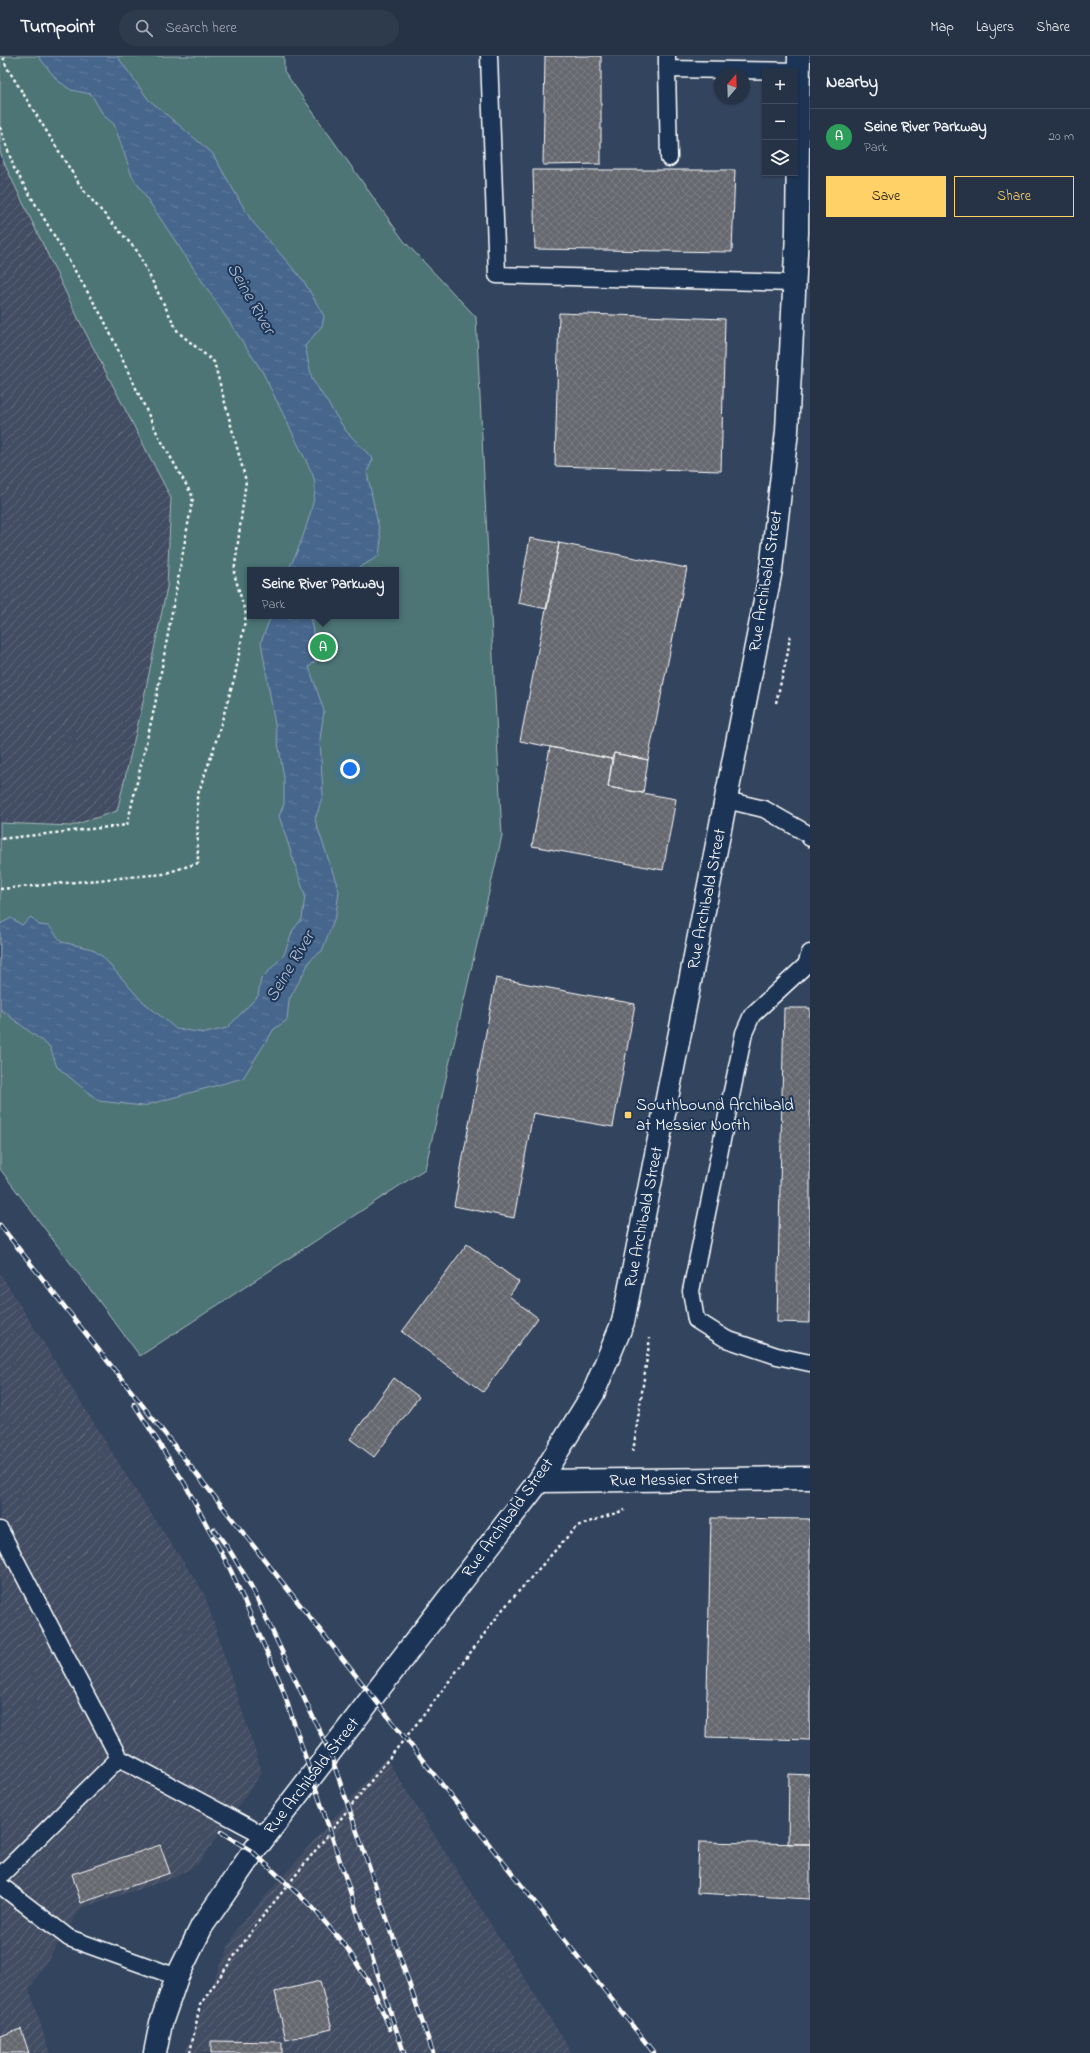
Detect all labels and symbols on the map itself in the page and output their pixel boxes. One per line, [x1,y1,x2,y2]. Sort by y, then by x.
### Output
north arrow [714,68,750,104]
water label: Seine River [219,258,282,342]
street label: Rue Archibald Street [742,508,790,654]
pin: A [310,632,336,662]
your location [340,759,360,779]
street label: Rue Archibald Street [681,826,733,972]
water label: Seine River [260,925,324,1007]
place label: Southbound Archibald at Messier North [636,1093,794,1138]
marker: Southbound Archibald at Messier North [623,1110,633,1120]
street label: Rue Archibald Street [618,1144,670,1290]
street label: Rue Archibald Street [456,1453,560,1583]
street label: Rue Messier Street [609,1466,739,1494]
street label: Rue Archibald Street [258,1712,366,1840]

